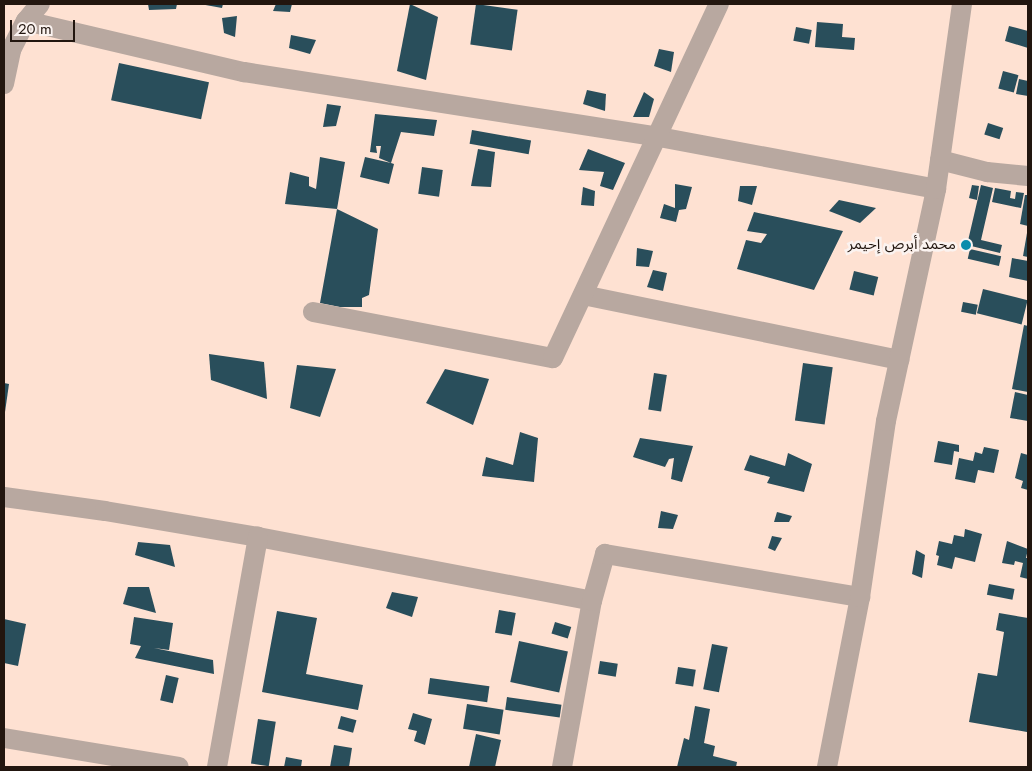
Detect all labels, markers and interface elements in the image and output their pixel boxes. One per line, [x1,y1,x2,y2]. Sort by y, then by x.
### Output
scale bar [12,10,78,42]
text: 20 m [18,18,52,40]
place label: محمد أبرص إحيمر [848,236,956,254]
marker: محمد أبرص إحيمر [960,239,972,251]

